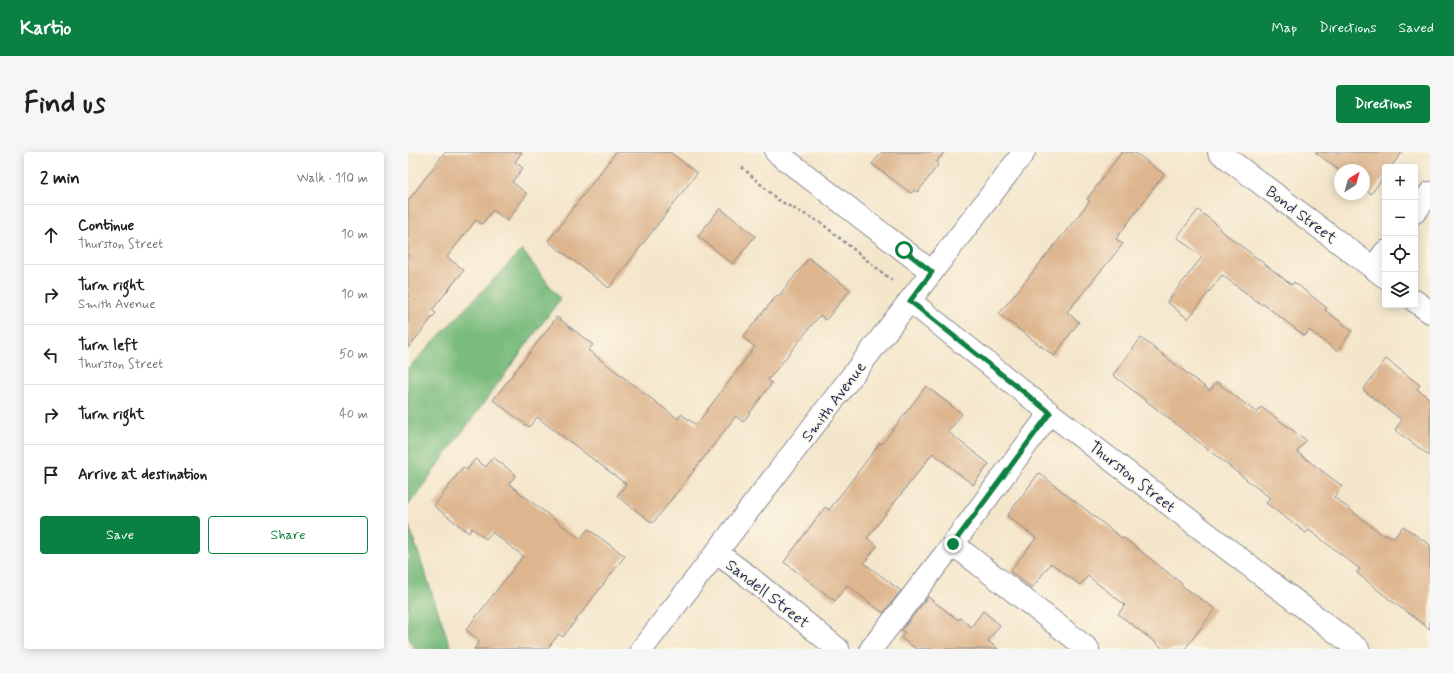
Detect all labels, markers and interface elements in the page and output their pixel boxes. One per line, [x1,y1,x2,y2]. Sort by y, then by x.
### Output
text: Kartio [20,16,71,41]
text: Map [1271,19,1297,37]
text: Directions [1319,19,1377,37]
text: Saved [1399,19,1434,37]
button: Directions [1336,85,1430,123]
text: Find us [24,86,105,123]
north arrow [1334,164,1370,200]
map controls [1382,164,1418,308]
button: + [1382,164,1418,200]
text: 2 min [40,167,80,189]
text: Walk · 110 m [297,170,368,187]
street label: Bond Street [1261,181,1342,249]
button: − [1382,200,1418,236]
text: Continue [78,216,134,236]
icon: ahead [40,224,62,246]
text: 10 m [341,226,368,243]
text: Thurston Street [78,236,163,253]
button: locate [1382,236,1418,272]
route start [895,241,913,259]
button: layers [1382,272,1418,308]
text: Turn right [78,276,145,296]
icon: right [40,284,62,306]
text: 10 m [341,286,368,303]
text: Smith Avenue [78,296,156,313]
text: Turn left [78,336,138,356]
icon: left [40,344,62,366]
text: 50 m [339,346,368,363]
text: Thurston Street [78,356,163,373]
street label: Smith Avenue [797,357,871,446]
icon: right [40,404,62,426]
text: Turn right [78,405,145,425]
text: 40 m [339,406,368,423]
street label: Thurston Street [1084,437,1180,518]
icon: arrive [40,464,62,486]
text: Arrive at destination [78,465,207,485]
button: Save [40,516,200,554]
button: Share [208,516,368,554]
route end [944,535,962,553]
street label: Sandell Street [721,555,813,634]

